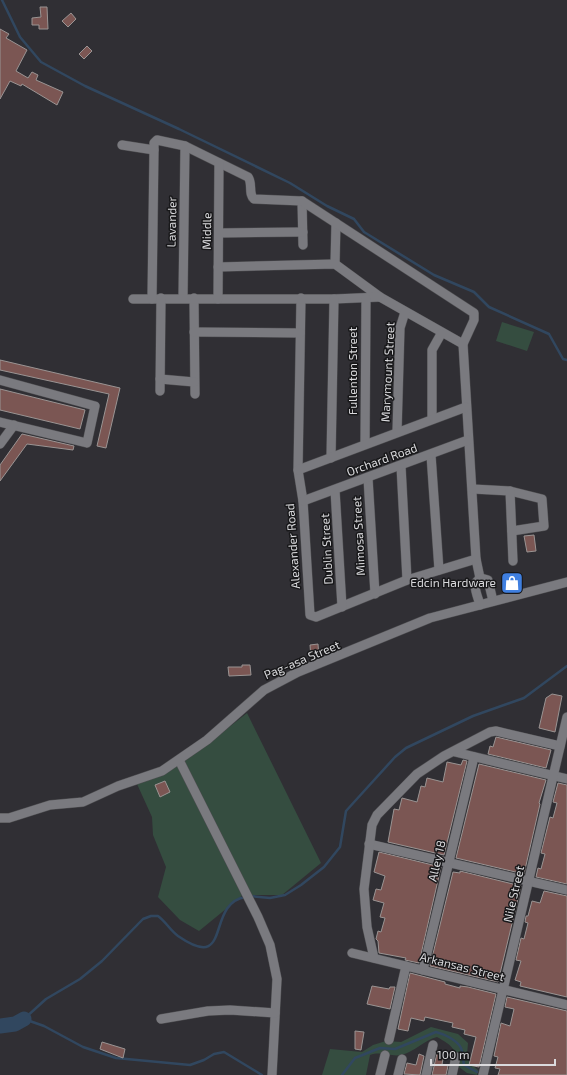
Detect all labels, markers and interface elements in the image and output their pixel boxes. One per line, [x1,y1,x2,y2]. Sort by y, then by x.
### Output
street label: Lavander [164,196,178,247]
street label: Middle [199,212,213,250]
street label: Marymount Street [377,321,397,422]
street label: Fullenton Street [345,327,359,415]
street label: Orchard Road [345,440,419,478]
street label: Mimosa Street [349,496,367,576]
street label: Alexander Road [282,503,302,589]
street label: Dublin Street [317,513,335,585]
shop icon: Edcin Hardware [499,570,525,596]
place label: Edcin Hardware [410,575,496,589]
street label: Pag-asa Street [262,637,342,681]
street label: Alley 18 [425,839,448,883]
street label: Nile Street [500,864,526,923]
street label: Arkansas Street [418,949,506,983]
scale bar [431,1041,555,1067]
text: 100 m [437,1047,469,1061]

